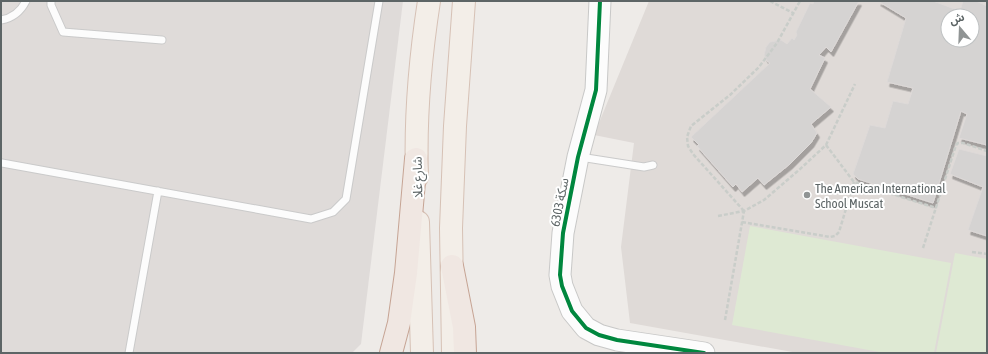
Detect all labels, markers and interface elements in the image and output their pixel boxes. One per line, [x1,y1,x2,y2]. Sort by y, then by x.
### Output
north arrow [940,8,980,48]
text: ش [948,10,966,28]
street label: شارع غلا [410,156,428,198]
street label: سكة 6303 [547,176,572,228]
place label: The American International School Muscat [815,181,946,211]
marker: The American International School Muscat [802,190,812,200]

